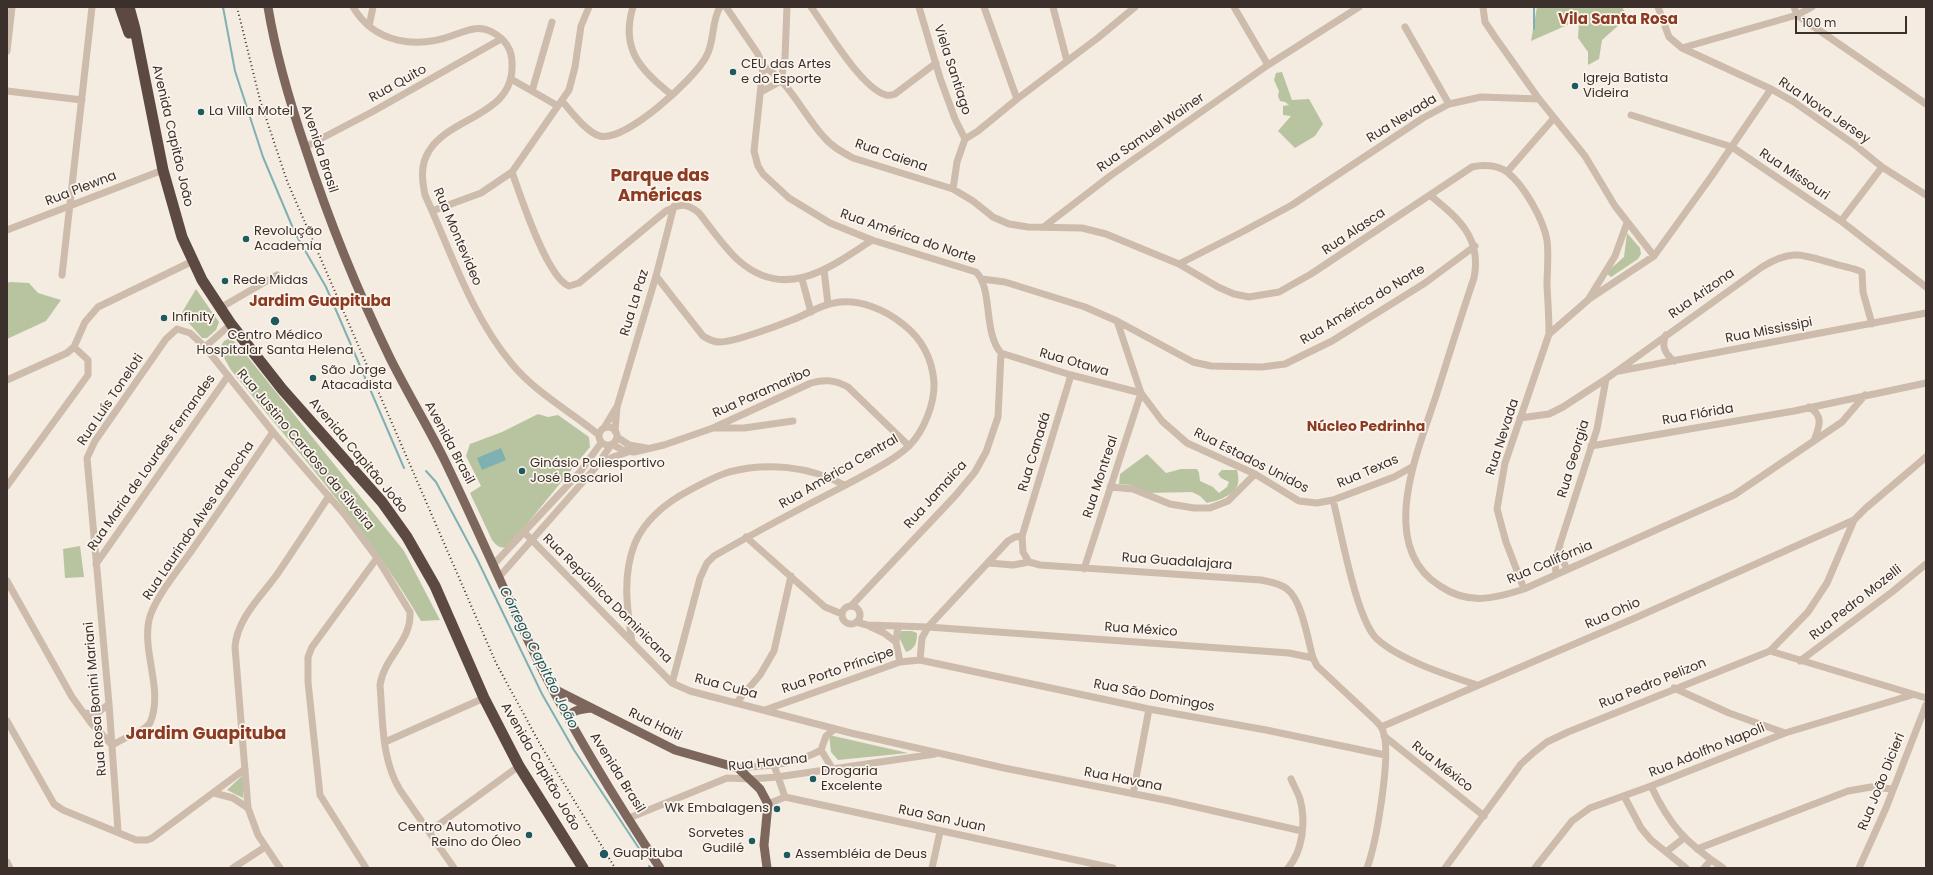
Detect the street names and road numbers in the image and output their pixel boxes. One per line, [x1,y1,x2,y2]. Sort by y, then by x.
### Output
street label: Viela Santiago [930,23,974,117]
street label: Rua Quito [367,62,429,106]
street label: Avenida Capitão João [148,64,196,208]
street label: Rua Nova Jersey [1775,74,1873,148]
street label: Rua Samuel Wainer [1094,90,1208,176]
street label: Rua Nevada [1364,91,1440,147]
street label: Avenida Brasil [297,103,341,195]
street label: Rua Caiena [853,136,929,176]
street label: Rua Missouri [1756,146,1832,204]
street label: Rua Plewna [43,168,119,210]
street label: Rua Montevideo [429,186,485,288]
street label: Rua Alasca [1320,205,1388,259]
street label: Rua América do Norte [838,206,978,268]
street label: Rua América do Norte [1298,262,1428,348]
street label: Rua Arizona [1666,266,1738,322]
street label: Rua La Paz [618,268,652,338]
street label: Rua Mississipi [1724,315,1814,347]
street label: Rua Otawa [1037,346,1111,380]
street label: Rua Luís Toneloti [75,351,147,449]
street label: Rua Paramaribo [711,364,813,422]
street label: Rua Justino Cardoso da Silveira [233,366,377,534]
street label: Rua Maria de Lourdes Fernandes [85,372,219,554]
street label: Avenida Capitão João [305,395,411,517]
street label: Rua Nevada [1483,397,1523,477]
street label: Avenida Brasil [421,399,477,487]
street label: Rua Flórida [1661,401,1735,429]
street label: Rua Canadá [1016,411,1054,493]
street label: Rua Georgia [1555,418,1593,500]
street label: Rua Estados Unidos [1191,425,1311,497]
street label: Rua América Central [777,432,901,512]
street label: Rua Montreal [1080,434,1122,520]
street label: Rua Laurindo Alves da Rocha [140,439,258,603]
street label: Rua Texas [1335,452,1401,492]
street label: Rua Jamaica [901,458,971,532]
street label: Rua República Dominicana [539,531,675,667]
street label: Rua Califórnia [1505,538,1595,588]
street label: Rua Guadalajara [1121,550,1233,574]
street label: Rua Pedro Mozelli [1807,562,1905,644]
street label: Rua Ohio [1583,595,1643,633]
street label: Rua México [1104,620,1178,640]
street label: Rua Rosa Bonini Mariani [81,621,111,777]
street label: Rua Porto Príncipe [780,644,896,698]
street label: Rua Pedro Pelizon [1597,655,1709,713]
street label: Rua Cuba [693,671,759,703]
street label: Rua São Domingos [1092,677,1216,715]
street label: Avenida Capitão João [497,700,583,834]
street label: Rua Haiti [626,705,684,745]
street label: Rua Adolfho Napoli [1647,721,1767,781]
street label: Avenida Brasil [586,730,648,816]
street label: Rua João Dicieri [1855,731,1909,833]
street label: Rua México [1408,738,1476,796]
street label: Rua Havana [728,751,808,775]
street label: Rua Havana [1083,765,1163,795]
street label: Rua San Juan [897,802,987,836]

